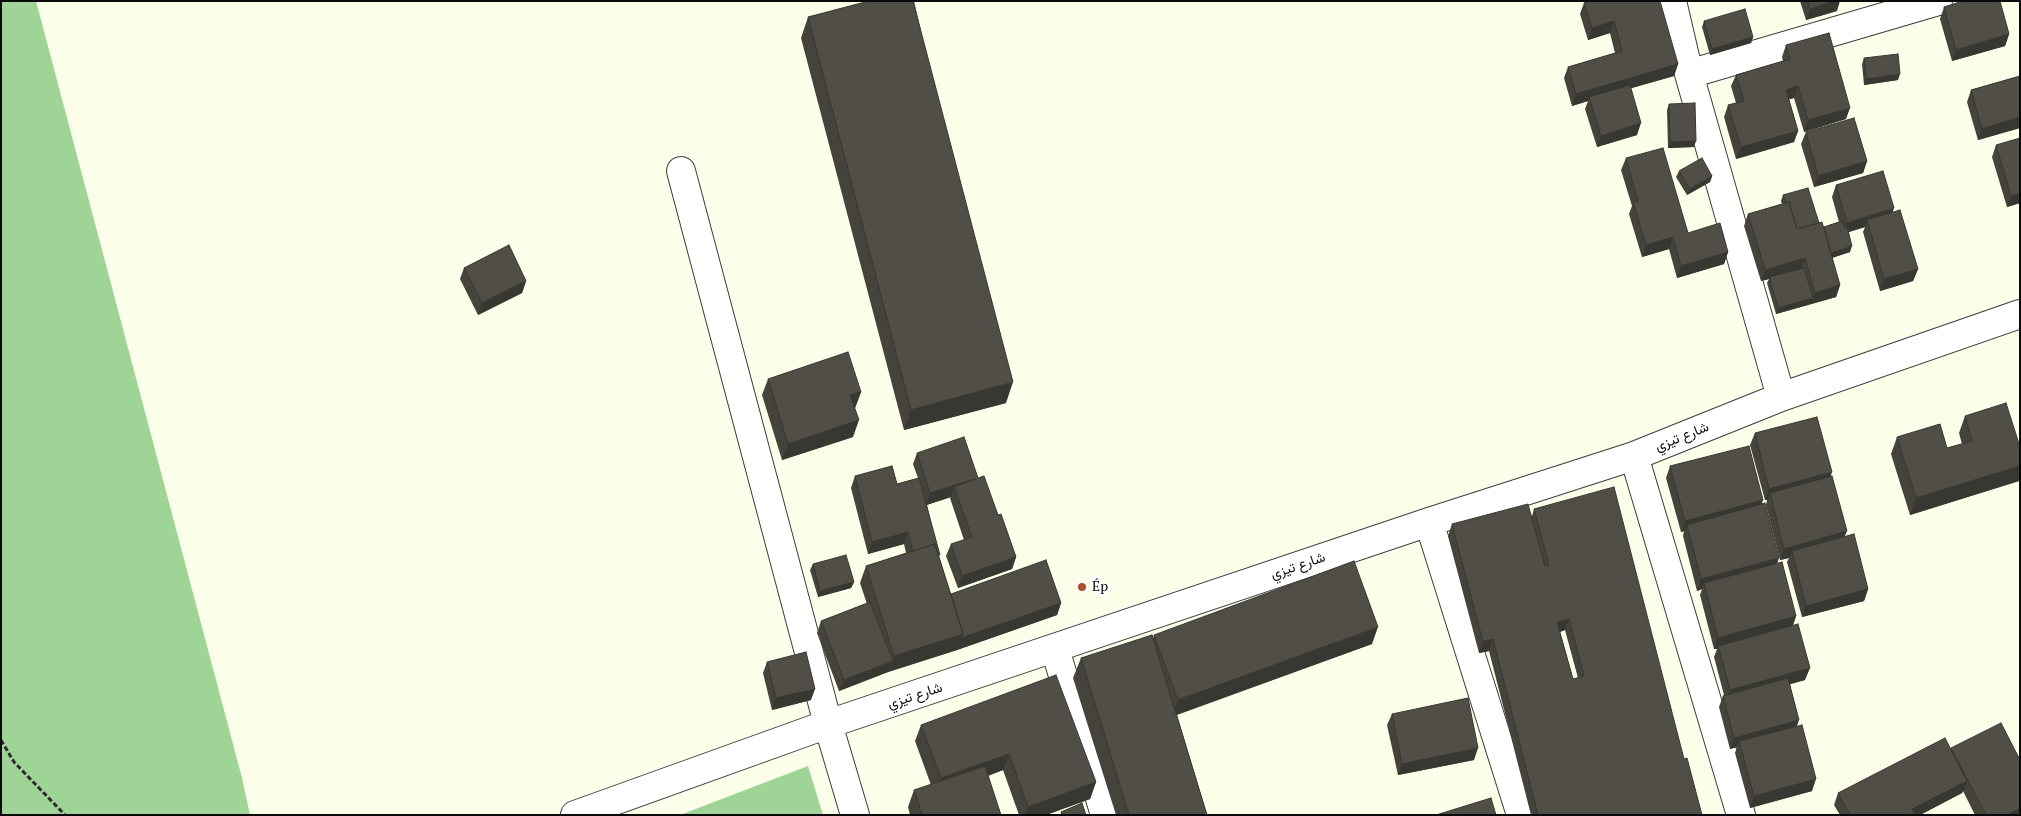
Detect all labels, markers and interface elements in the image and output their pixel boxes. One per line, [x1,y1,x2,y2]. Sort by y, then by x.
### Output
street label: شارع تيزي [1653,419,1711,455]
street label: شارع تيزي [1268,549,1328,583]
place label: Ép [1092,579,1108,595]
marker: Ép [1076,581,1088,593]
street label: شارع تيزي [885,679,945,713]

